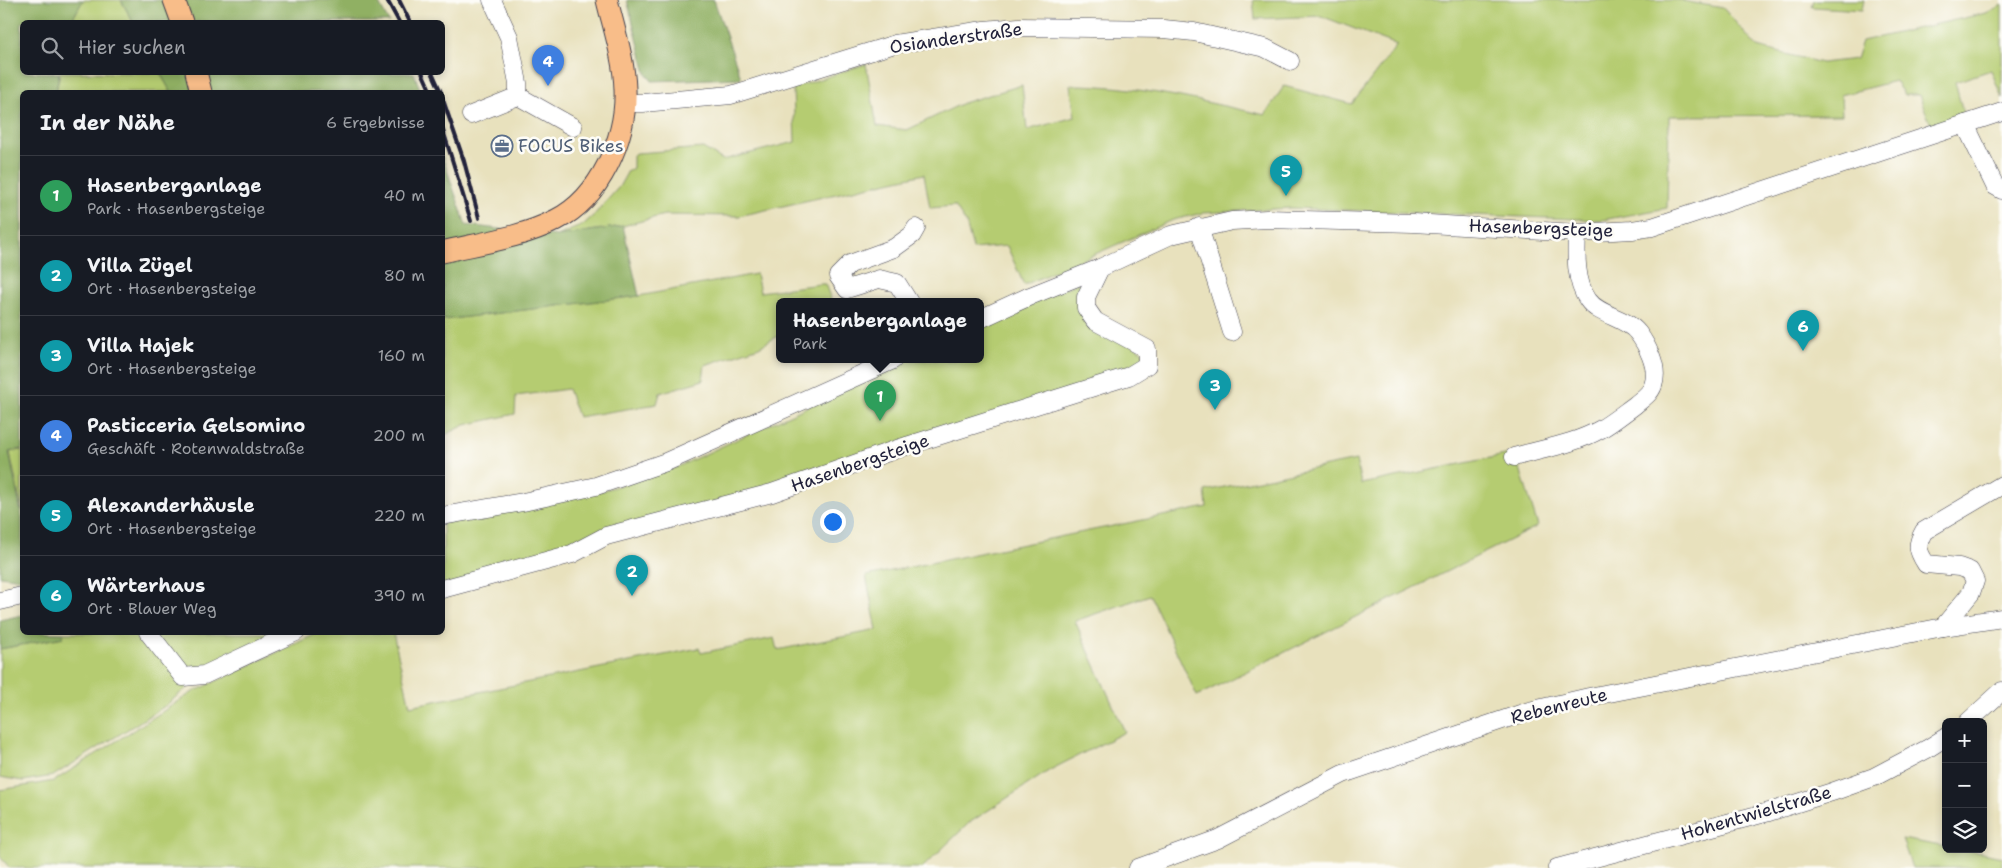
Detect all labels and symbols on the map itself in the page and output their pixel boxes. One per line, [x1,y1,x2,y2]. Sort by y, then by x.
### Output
street label: Osianderstraße [888,17,1024,59]
pin: 4 [532,45,564,86]
office icon: FOCUS Bikes [490,134,514,158]
place label: FOCUS Bikes [518,134,624,158]
pin: 5 [1270,155,1302,196]
street label: Hasenbergsteige [1468,213,1614,243]
pin: 6 [1787,310,1819,351]
pin: 3 [1199,369,1231,410]
pin: 1 [864,380,896,421]
street label: Hasenbergsteige [788,428,932,498]
your location [820,509,846,535]
pin: 2 [616,555,648,596]
street label: Rebenreute [1508,682,1610,730]
street label: Hohentwielstraße [1678,780,1834,846]

